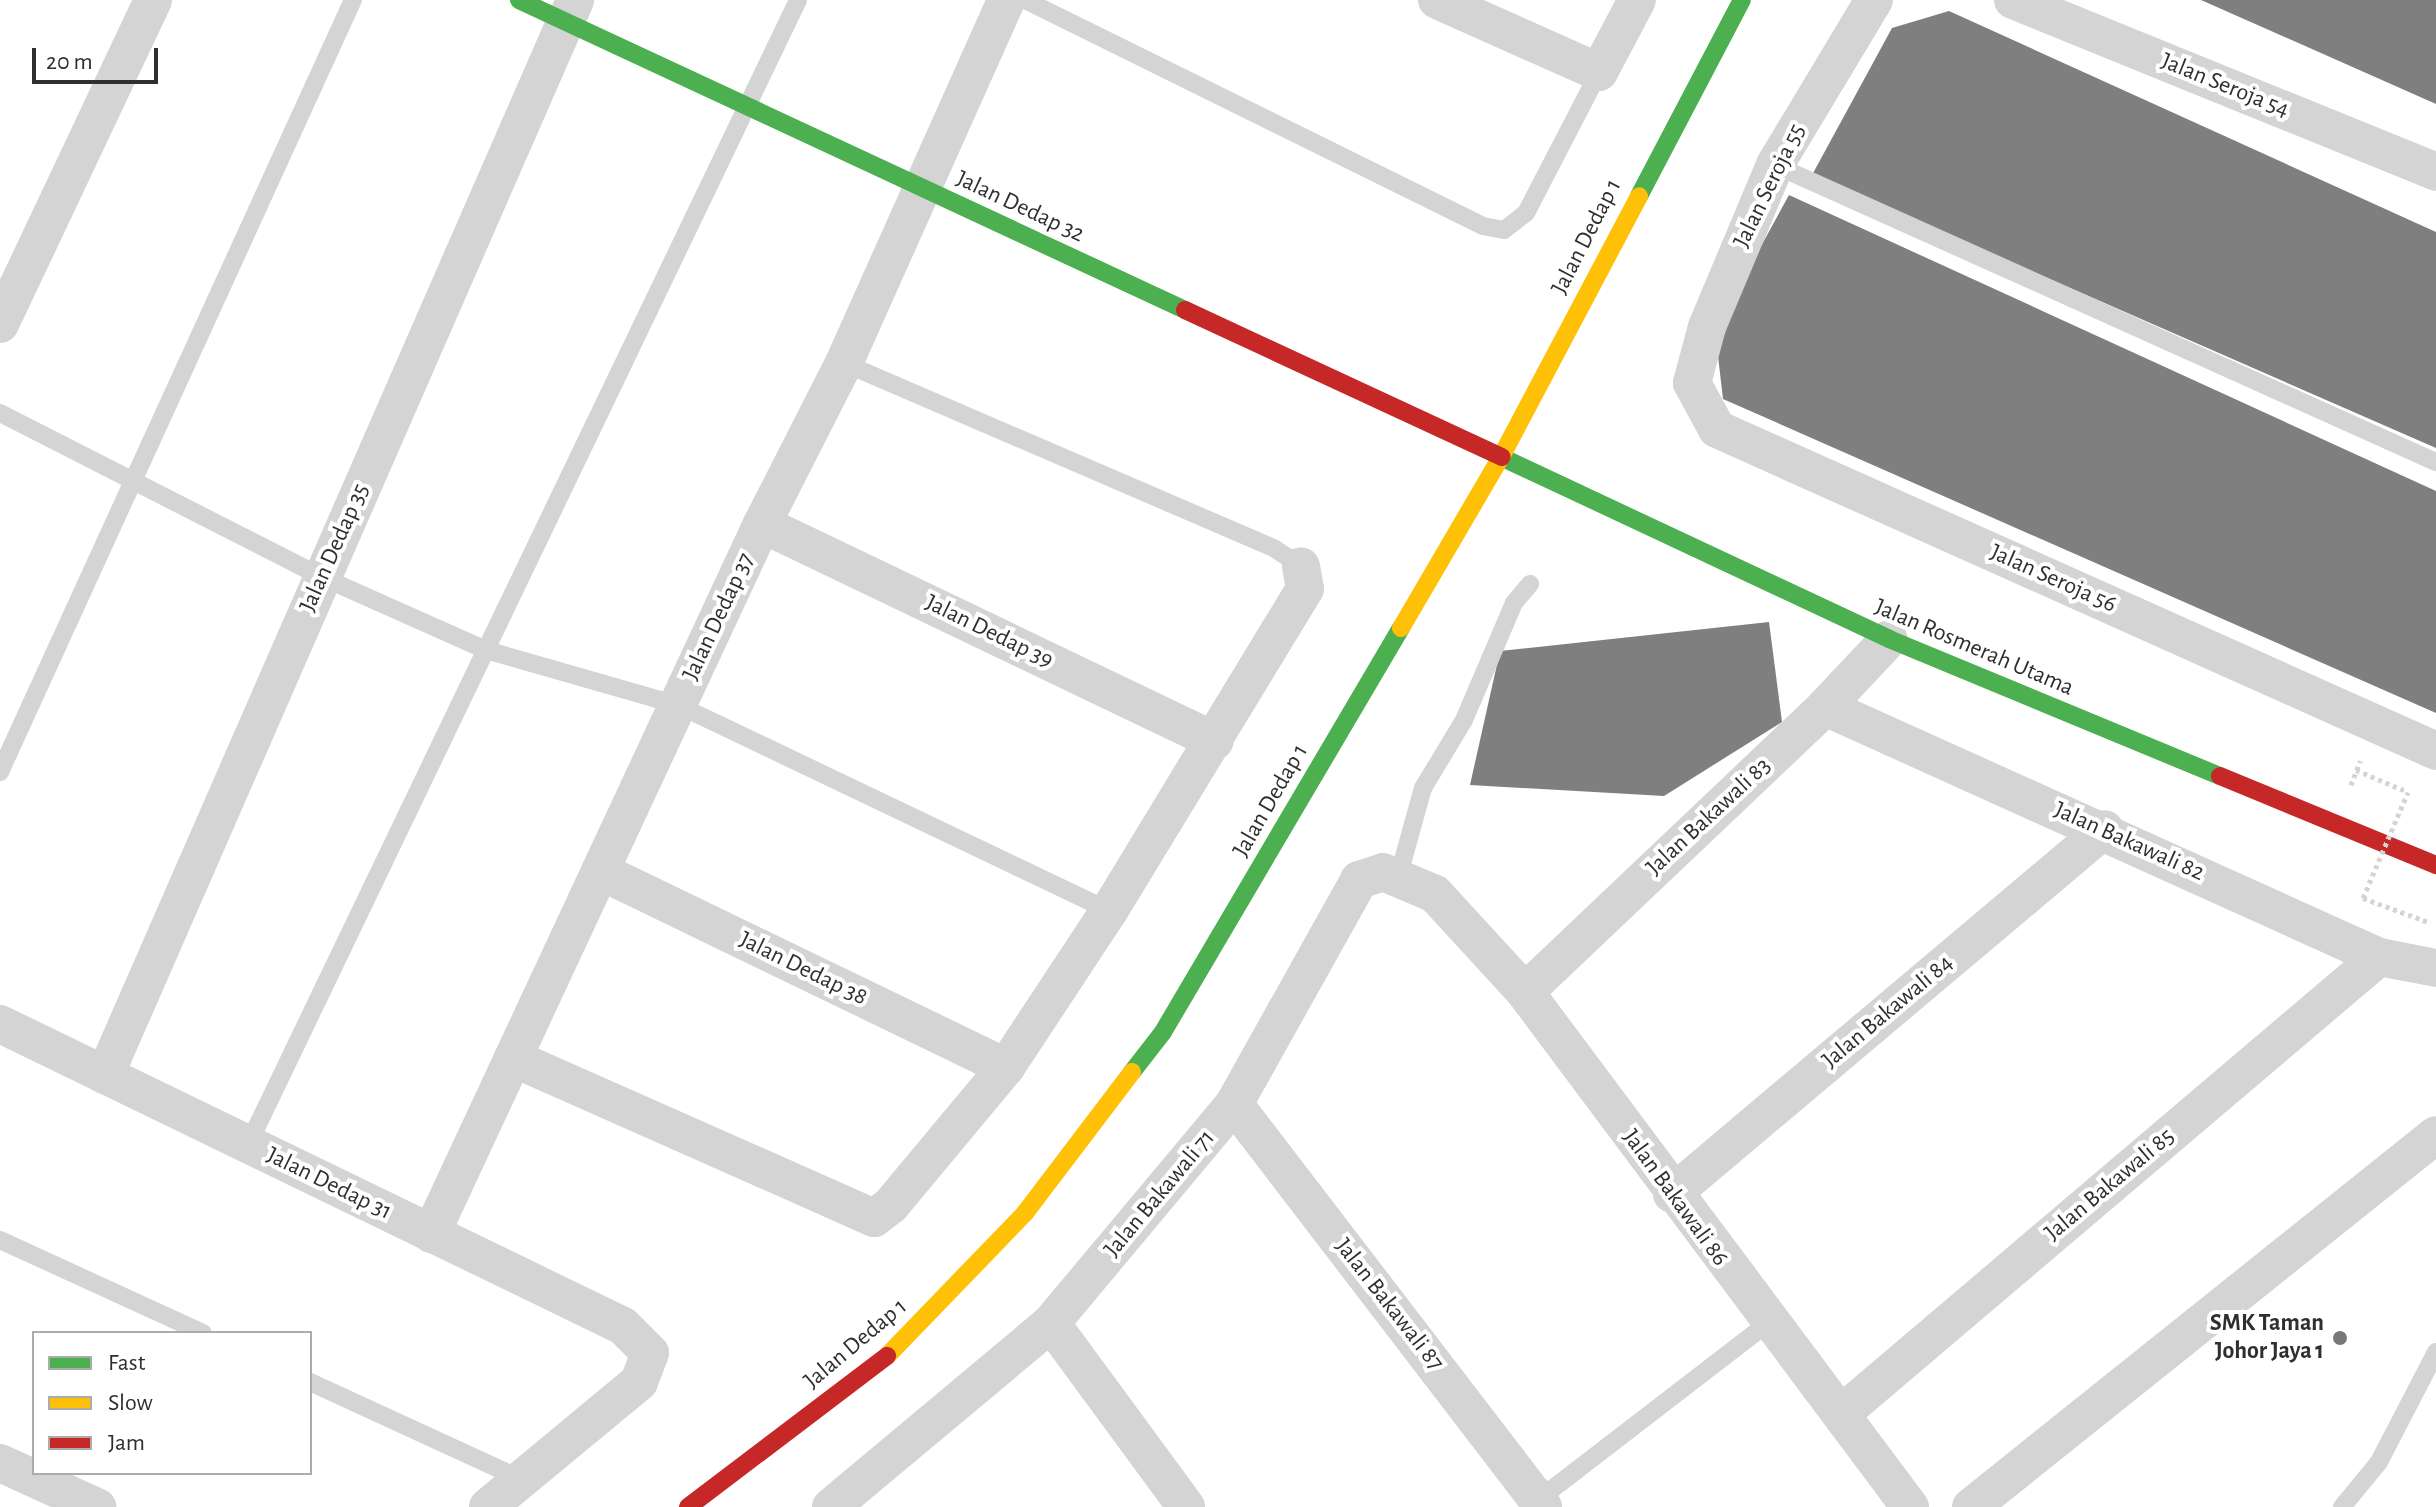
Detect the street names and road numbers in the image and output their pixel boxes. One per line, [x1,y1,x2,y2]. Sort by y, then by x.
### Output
street label: Jalan Seroja 54 [2157,47,2293,125]
street label: Jalan Seroja 55 [1728,119,1812,253]
street label: Jalan Dedap 32 [951,165,1089,249]
street label: Jalan Dedap 1 [1546,174,1628,300]
street label: Jalan Dedap 35 [294,479,376,617]
street label: Jalan Seroja 56 [1985,538,2121,620]
street label: Jalan Dedap 37 [677,549,761,685]
street label: Jalan Dedap 39 [920,589,1058,675]
street label: Jalan Rosmerah Utama [1870,593,2078,703]
street label: Jalan Dedap 1 [1227,739,1315,863]
street label: Jalan Bakawali 83 [1641,752,1777,882]
street label: Jalan Bakawali 82 [2049,796,2209,888]
street label: Jalan Dedap 38 [734,926,872,1012]
street label: Jalan Bakawali 84 [1817,949,1959,1075]
street label: Jalan Bakawali 85 [2039,1122,2181,1248]
street label: Jalan Bakawali 86 [1616,1124,1734,1272]
street label: Jalan Bakawali 71 [1098,1125,1222,1263]
street label: Jalan Dedap 31 [262,1141,396,1227]
street label: Jalan Bakawali 87 [1328,1233,1450,1377]
street label: Jalan Dedap 1 [799,1293,913,1395]

